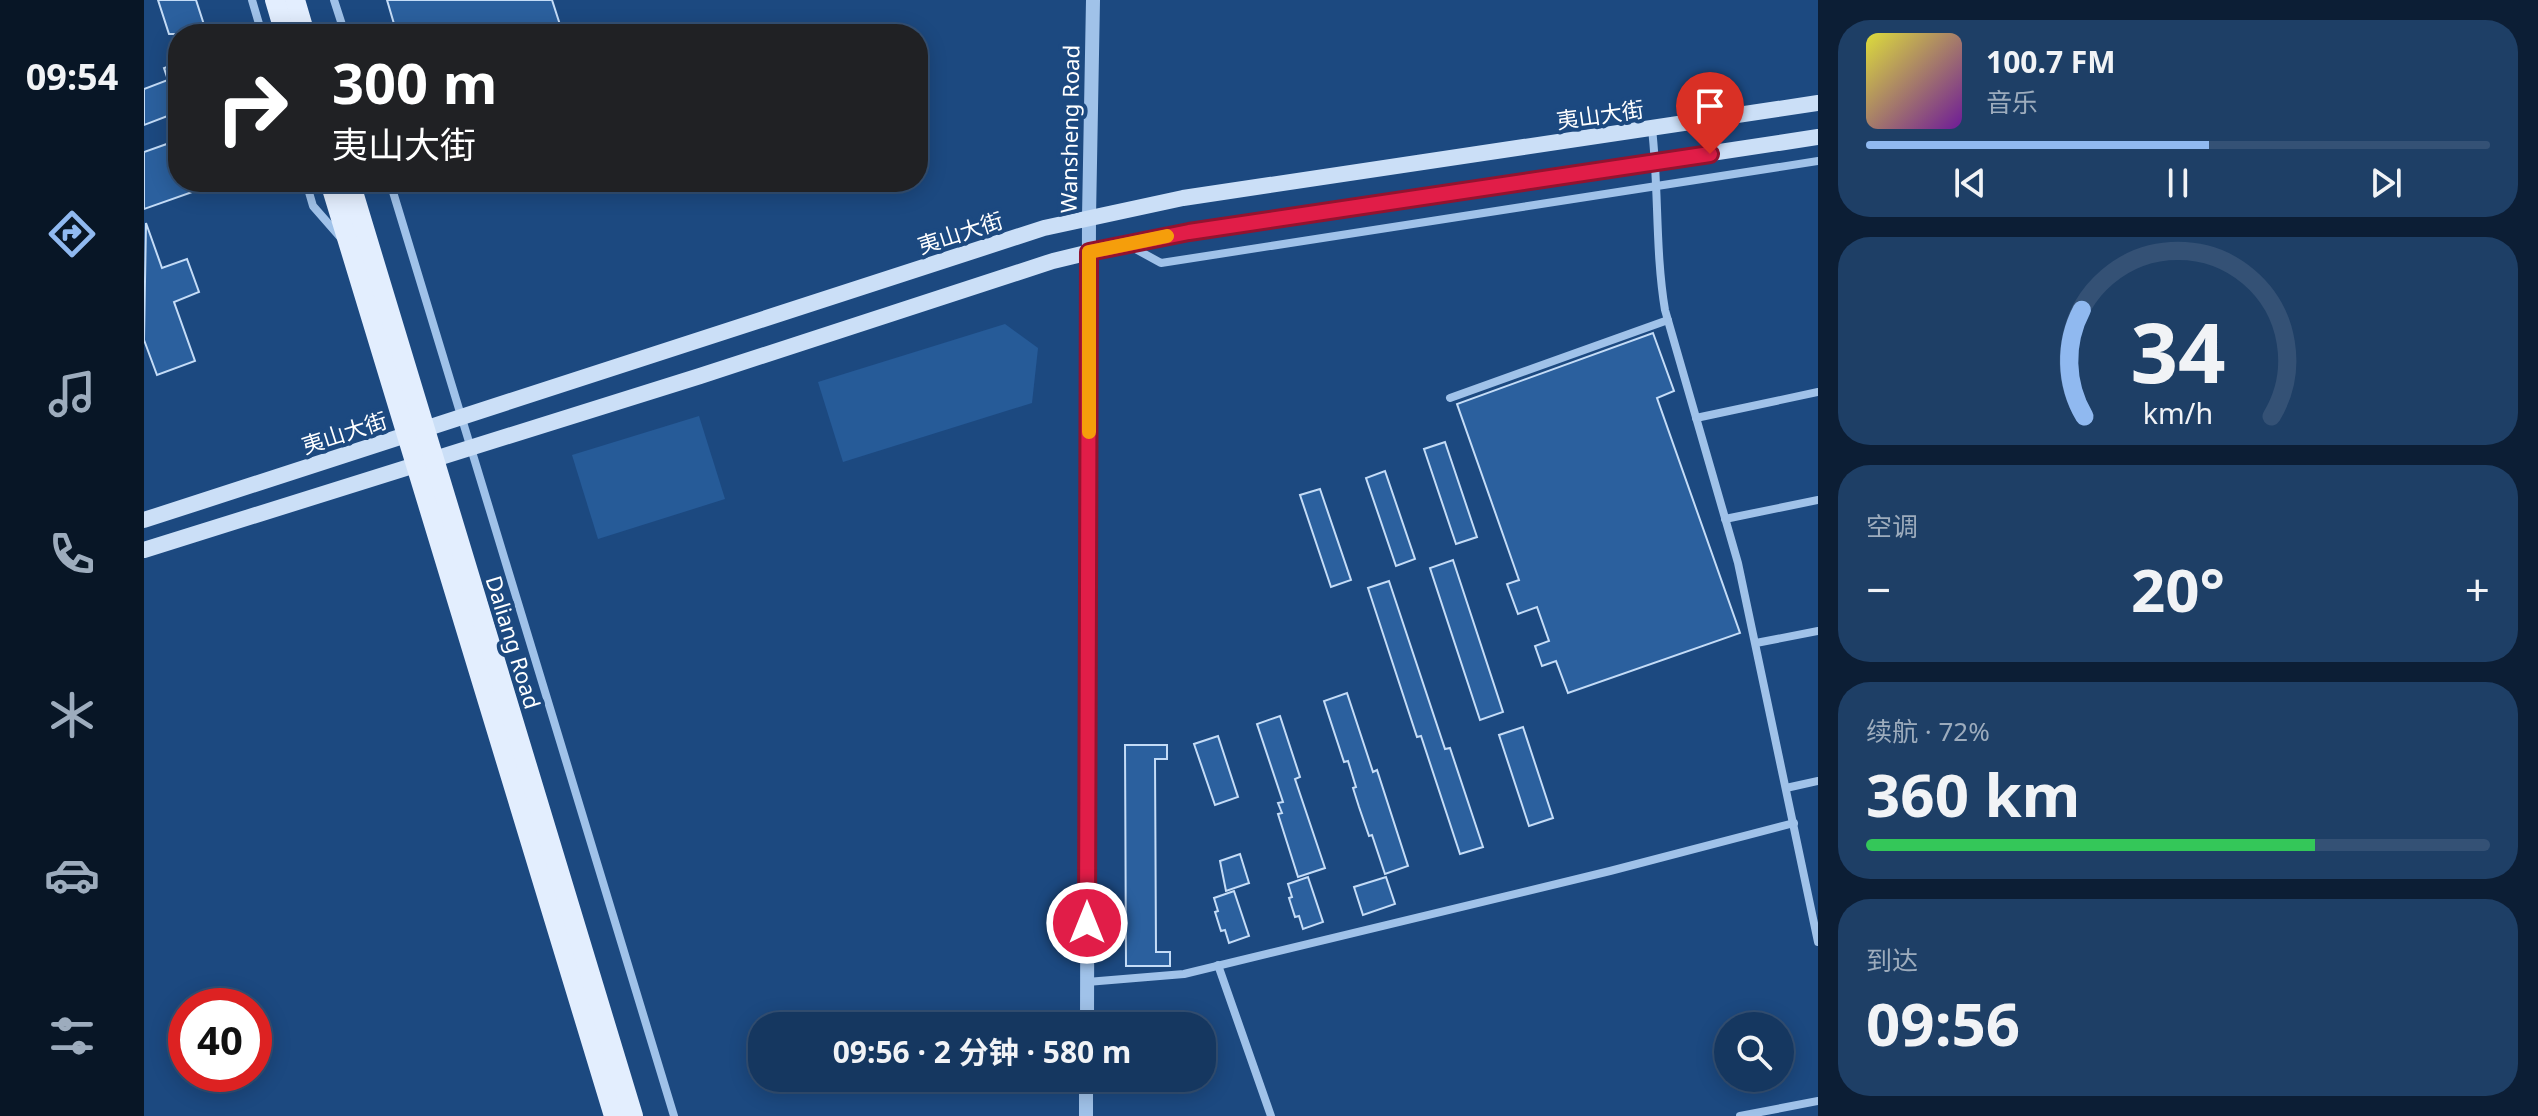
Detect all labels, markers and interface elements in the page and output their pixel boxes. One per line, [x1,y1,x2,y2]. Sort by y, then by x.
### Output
text: 100.7 FM [1986,41,2116,82]
text: 300 m [332,44,497,120]
street label: Wansheng Road [1053,45,1085,213]
text: 09:54 [26,52,118,101]
icon: right [200,56,304,160]
pin [1676,72,1744,154]
icon: arrive [1688,84,1732,128]
text: 音乐 [1986,84,2038,120]
street label: 夷山大街 [1554,93,1646,135]
text: 夷山大街 [332,120,476,169]
icon: previous [1948,161,1992,205]
icon: pause [2156,161,2200,205]
icon: next [2364,161,2408,205]
street label: 夷山大街 [914,204,1006,260]
icon: directions [44,206,100,262]
text: 34 [2130,294,2226,407]
icon: music [44,366,100,422]
text: km/h [2143,393,2213,432]
street label: 夷山大街 [298,404,390,460]
text: 空调 [1866,508,1918,544]
icon: phone [44,526,100,582]
text: 20° [2131,548,2225,630]
text: − [1866,559,1891,619]
text: + [2465,559,2490,619]
street label: Daliang Road [480,572,548,712]
icon: climate [44,687,100,743]
text: 续航 · 72% [1866,713,1990,749]
text: 360 km [1866,753,2080,835]
icon: car [44,847,100,903]
position arrow [1045,881,1129,965]
text: 到达 [1866,942,1918,978]
text: 09:56 [1866,982,2020,1064]
speed limit sign: 40 [168,988,272,1092]
icon: filters [44,1008,100,1064]
map controls [1714,1012,1794,1092]
button: search [1714,1012,1794,1092]
text: 09:56 · 2 分钟 · 580 m [833,1031,1131,1072]

